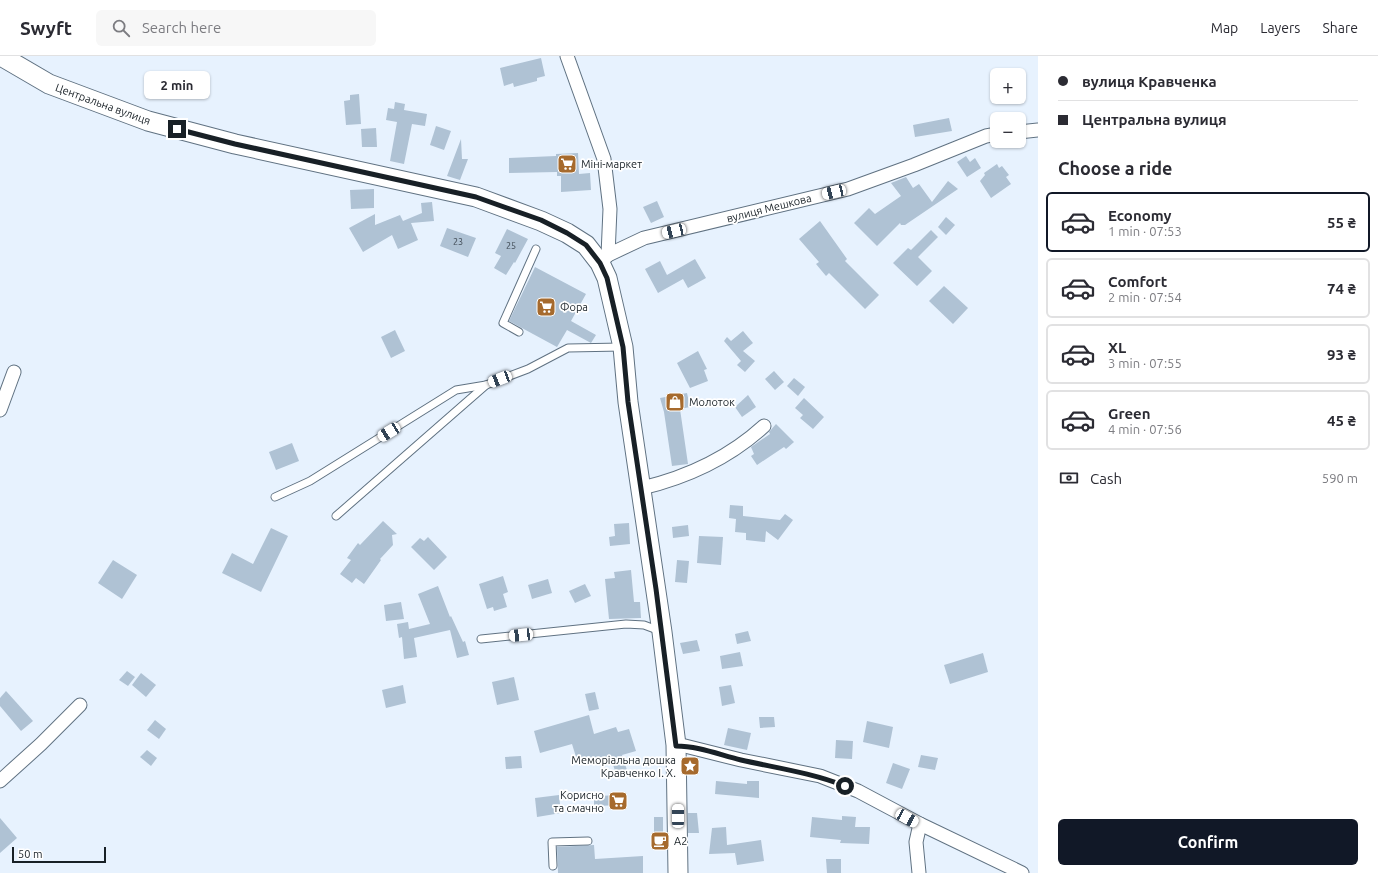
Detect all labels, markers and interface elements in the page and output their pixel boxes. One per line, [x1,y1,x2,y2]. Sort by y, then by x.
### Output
search box [96,10,376,46]
text: Swyft [20,17,72,39]
icon: search [110,17,132,39]
text: Search here [142,19,221,36]
text: Map [1211,20,1238,36]
text: Layers [1260,20,1300,36]
text: Share [1322,20,1358,36]
map controls [990,68,1026,148]
button: + [990,68,1026,104]
callout: 2 min [144,71,210,99]
text: вулиця Кравченка [1082,73,1217,90]
text: 2 min [161,78,193,92]
street label: Центральна вулиця [54,81,152,127]
text: Центральна вулиця [1082,111,1227,128]
button: − [990,112,1026,148]
route end [168,120,186,138]
supermarket icon: Міні-маркет [556,153,578,175]
place label: Міні-маркет [581,158,642,170]
text: Choose a ride [1058,158,1172,178]
car [821,183,847,201]
street label: вулиця Мешкова [725,192,813,224]
icon: car [1060,204,1096,240]
text: Economy [1108,207,1172,224]
text: 55 ₴ [1327,214,1356,231]
car [661,222,687,240]
text: 1 min · 07:53 [1108,224,1182,238]
house number: 23 [453,237,463,247]
house number: 25 [506,241,516,251]
icon: car [1060,270,1096,306]
text: Comfort [1108,273,1167,290]
text: 74 ₴ [1327,280,1356,297]
text: 2 min · 07:54 [1108,290,1182,304]
supermarket icon: Фора [535,296,557,318]
place label: Фора [560,301,588,313]
icon: car [1060,336,1096,372]
text: XL [1108,339,1126,356]
text: 93 ₴ [1327,346,1356,363]
text: 3 min · 07:55 [1108,356,1182,370]
car [487,369,513,389]
shop icon: Молоток [664,391,686,413]
place label: Молоток [689,396,735,408]
icon: car [1060,402,1096,438]
text: Green [1108,405,1150,422]
text: 45 ₴ [1327,412,1356,429]
car [376,421,402,443]
text: 4 min · 07:56 [1108,422,1182,436]
icon: cash [1058,467,1080,489]
text: Cash [1090,470,1122,487]
text: 590 m [1322,471,1358,485]
car [508,628,534,642]
place label: Меморіальна дошка Кравченко І. Х. [571,754,676,779]
place icon: Меморіальна дошка Кравченко І. Х. [679,755,701,777]
route start [836,777,854,795]
place label: Корисно та смачно [554,789,604,814]
supermarket icon: Корисно та смачно [607,790,629,812]
car [672,804,684,828]
car [894,807,920,829]
button: Confirm [1058,819,1358,865]
cafe icon: А2 [649,830,671,852]
place label: А2 [674,835,687,847]
scale bar [12,845,106,864]
text: 50 m [18,848,42,860]

